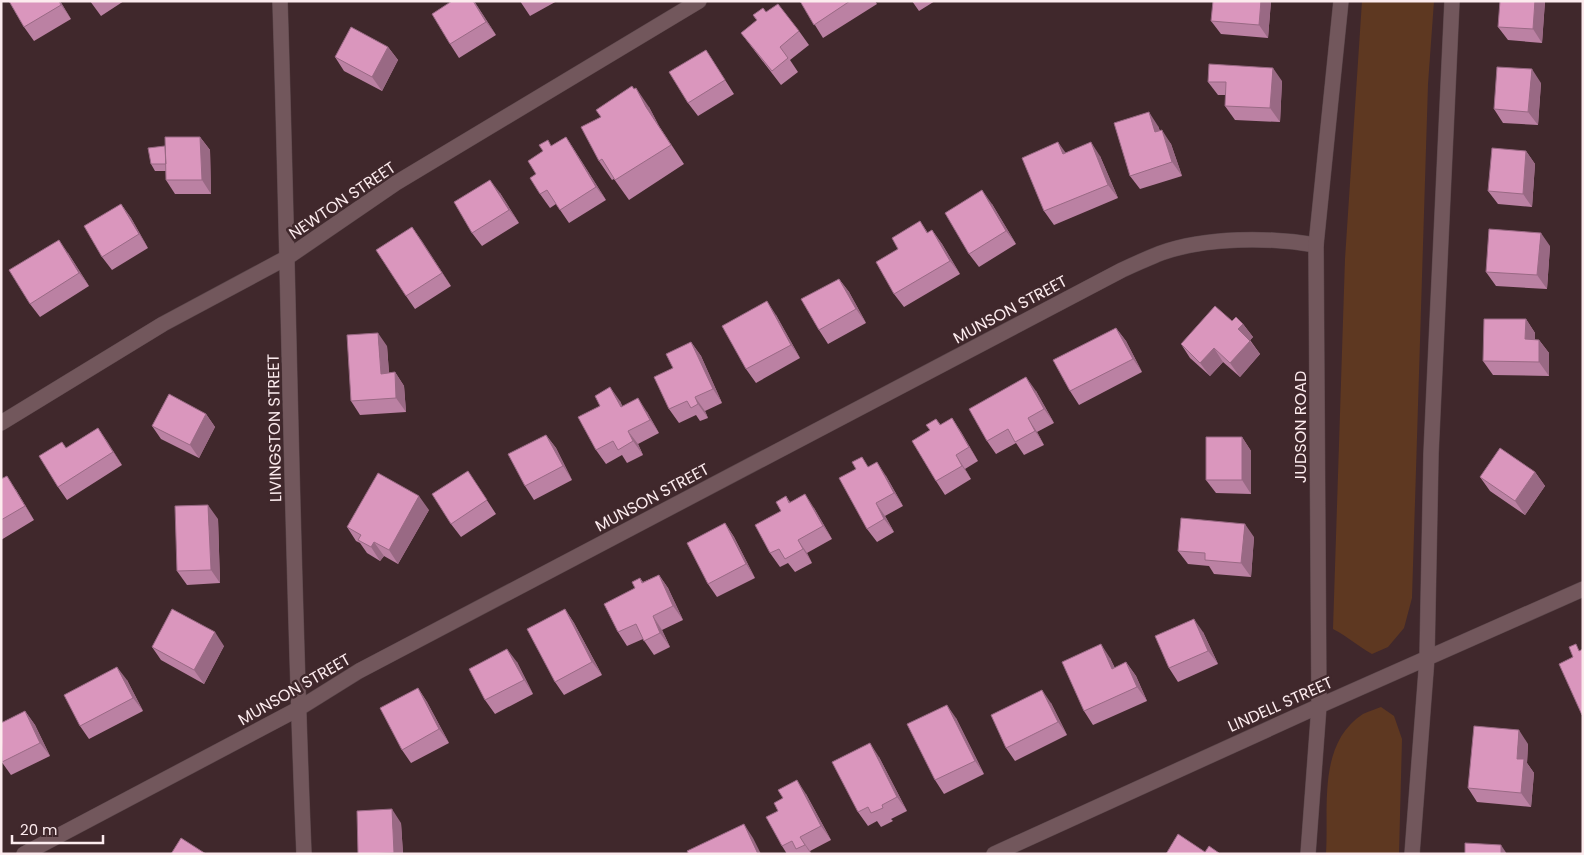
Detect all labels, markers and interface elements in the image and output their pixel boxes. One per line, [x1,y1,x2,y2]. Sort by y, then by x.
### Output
street label: NEWTON STREET [284,156,401,245]
street label: MUNSON STREET [949,270,1072,349]
street label: LIVINGSTON STREET [262,353,287,502]
street label: JUDSON ROAD [1289,371,1312,483]
street label: MUNSON STREET [591,458,714,537]
street label: MUNSON STREET [234,648,355,731]
street label: LINDELL STREET [1224,671,1337,738]
scale bar [12,812,104,844]
text: 20 m [20,819,58,840]

